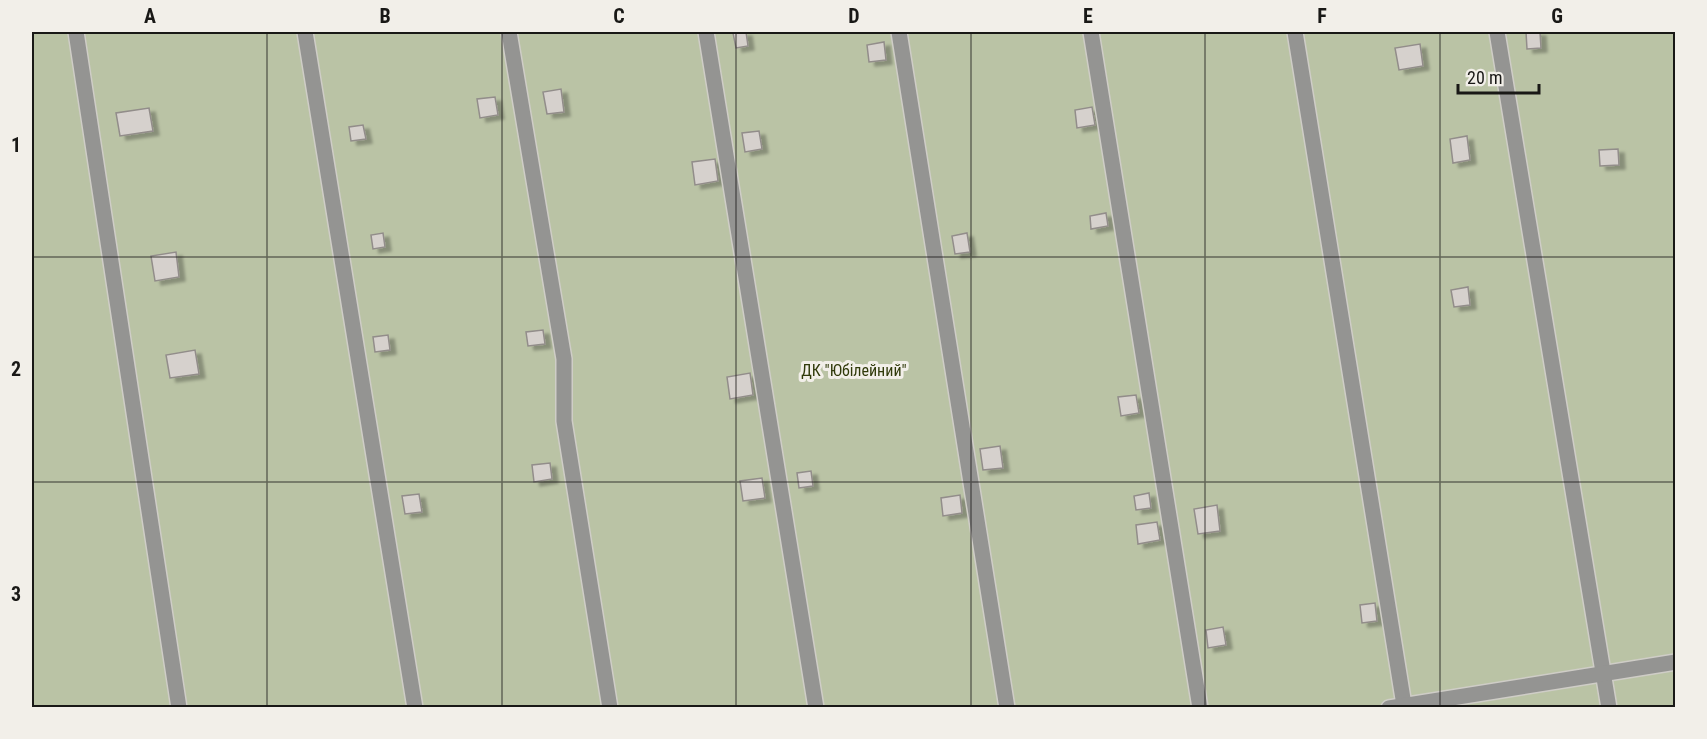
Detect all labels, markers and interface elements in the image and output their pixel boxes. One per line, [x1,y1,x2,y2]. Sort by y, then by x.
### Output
text: A [144,4,156,28]
text: B [379,4,391,28]
text: C [613,4,625,28]
text: D [848,4,860,28]
text: E [1083,4,1093,28]
text: F [1317,4,1327,28]
text: G [1551,4,1563,28]
scale bar [1458,57,1539,95]
text: 20 m [1467,67,1502,88]
text: 1 [11,133,21,157]
text: 2 [11,357,21,381]
park label: ДК "Юбілейний" [801,361,907,380]
text: 3 [11,582,21,606]

